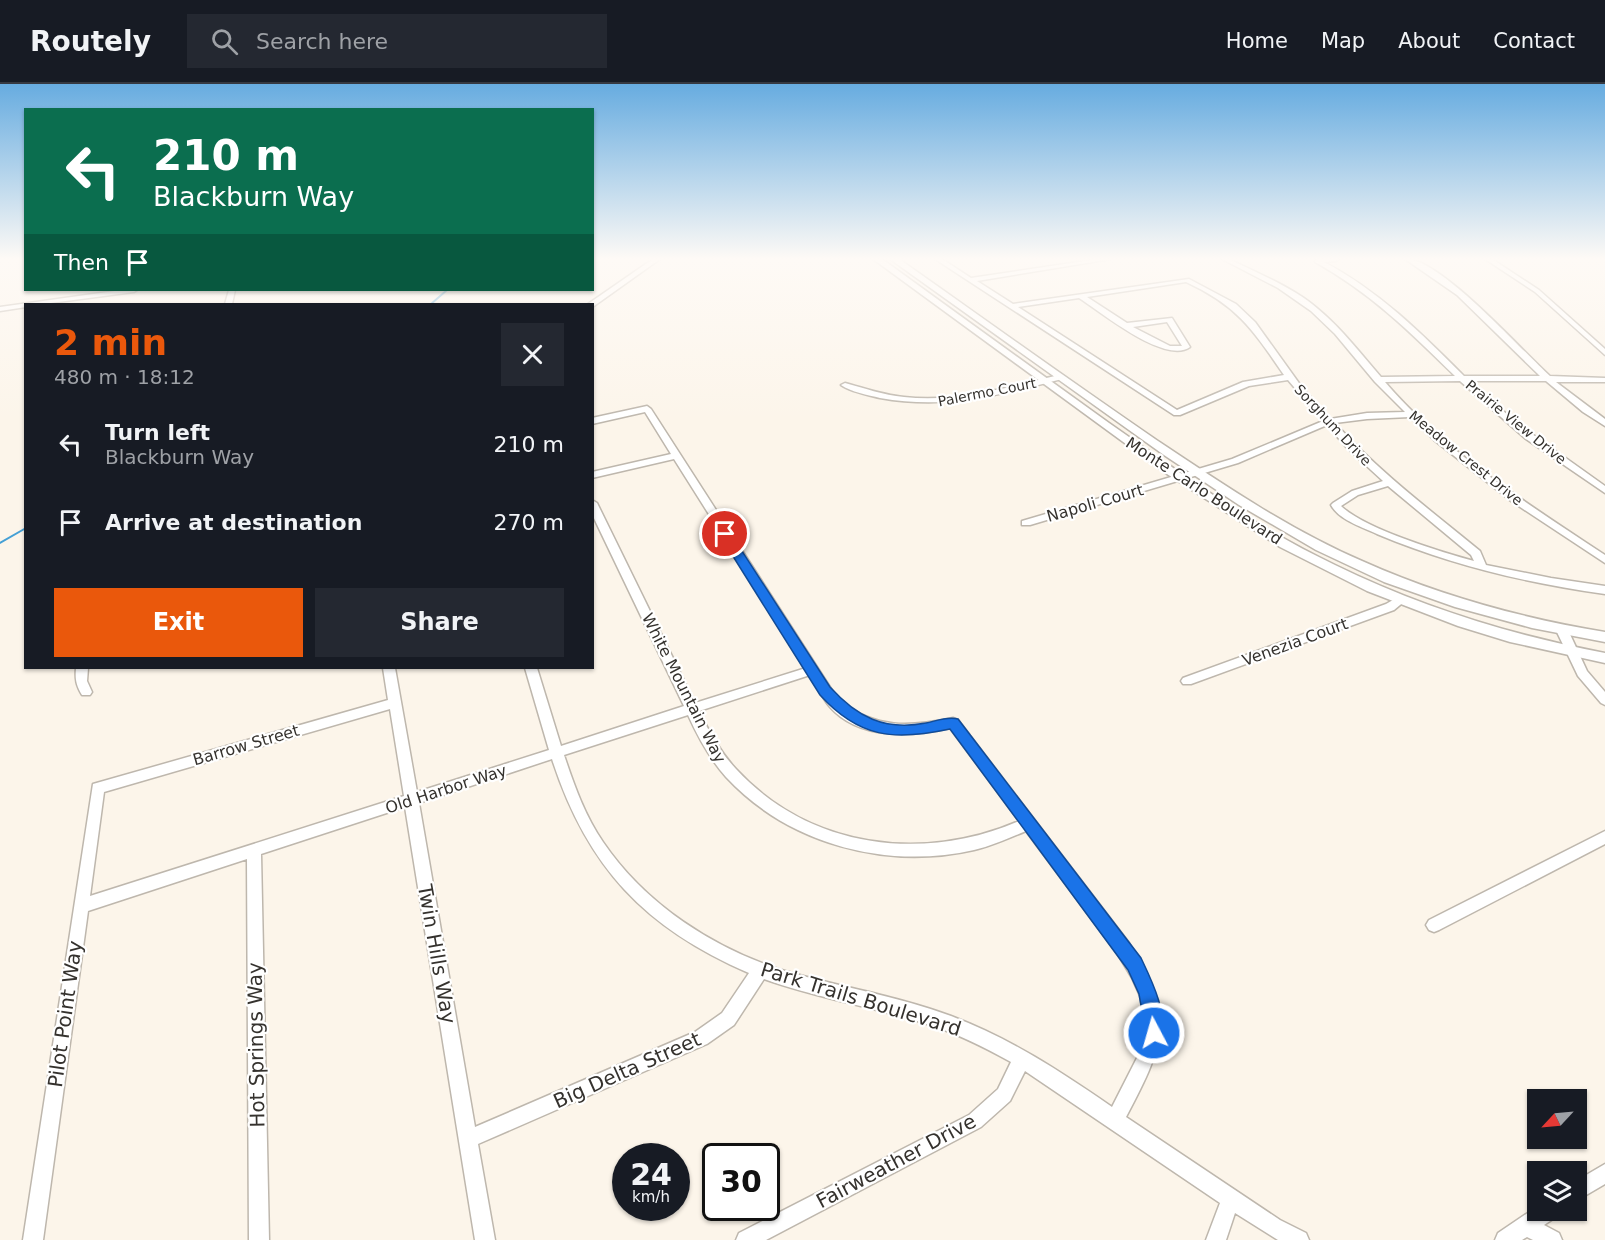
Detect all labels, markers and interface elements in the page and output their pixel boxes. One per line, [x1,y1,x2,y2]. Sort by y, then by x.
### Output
search box [187,14,607,68]
text: Routely [30,25,151,58]
icon: search [208,25,241,58]
text: Search here [256,29,388,54]
text: Home [1226,29,1288,53]
text: Map [1321,29,1365,53]
text: About [1398,29,1460,53]
text: Contact [1493,29,1575,53]
text: 210 m [153,131,299,180]
icon: left [54,132,132,210]
text: Blackburn Way [153,181,354,212]
icon: arrive [121,246,154,279]
text: Then [54,250,109,275]
text: 2 min [54,322,167,363]
button: close [501,323,564,386]
text: 480 m · 18:12 [54,365,195,389]
street label: Palermo Court [937,375,1038,409]
street label: Prairie View Drive [1463,377,1569,467]
street label: Sorghum Drive [1291,381,1375,469]
street label: Meadow Crest Drive [1406,407,1526,509]
text: Turn left [105,420,210,445]
icon: left [54,428,87,461]
text: 210 m [494,432,564,457]
street label: Monte Carlo Boulevard [1122,433,1286,549]
text: Blackburn Way [105,445,254,469]
street label: Napoli Court [1044,480,1146,526]
icon: arrive [54,506,87,539]
pin [699,508,750,559]
text: Arrive at destination [105,510,362,535]
text: 270 m [494,510,564,535]
icon: arrive [708,517,741,550]
button: Exit [54,588,303,657]
button: Share [315,588,564,657]
street label: White Mountain Way [638,610,730,766]
street label: Venezia Court [1239,614,1351,670]
street label: Barrow Street [191,721,301,769]
street label: Old Harbor Way [383,760,509,818]
street label: Twin Hills Way [413,882,461,1026]
street label: Pilot Point Way [43,939,87,1089]
street label: Park Trails Boulevard [758,957,964,1041]
street label: Hot Springs Way [243,962,269,1128]
position arrow [1122,1001,1186,1065]
street label: Big Delta Street [550,1027,705,1113]
north arrow [1527,1089,1587,1149]
map controls [1527,1089,1587,1221]
street label: Fairweather Drive [812,1109,980,1213]
speed limit sign: 30 [702,1143,780,1221]
text: 24 [630,1157,672,1192]
button: layers [1527,1161,1587,1221]
text: km/h [632,1188,670,1206]

